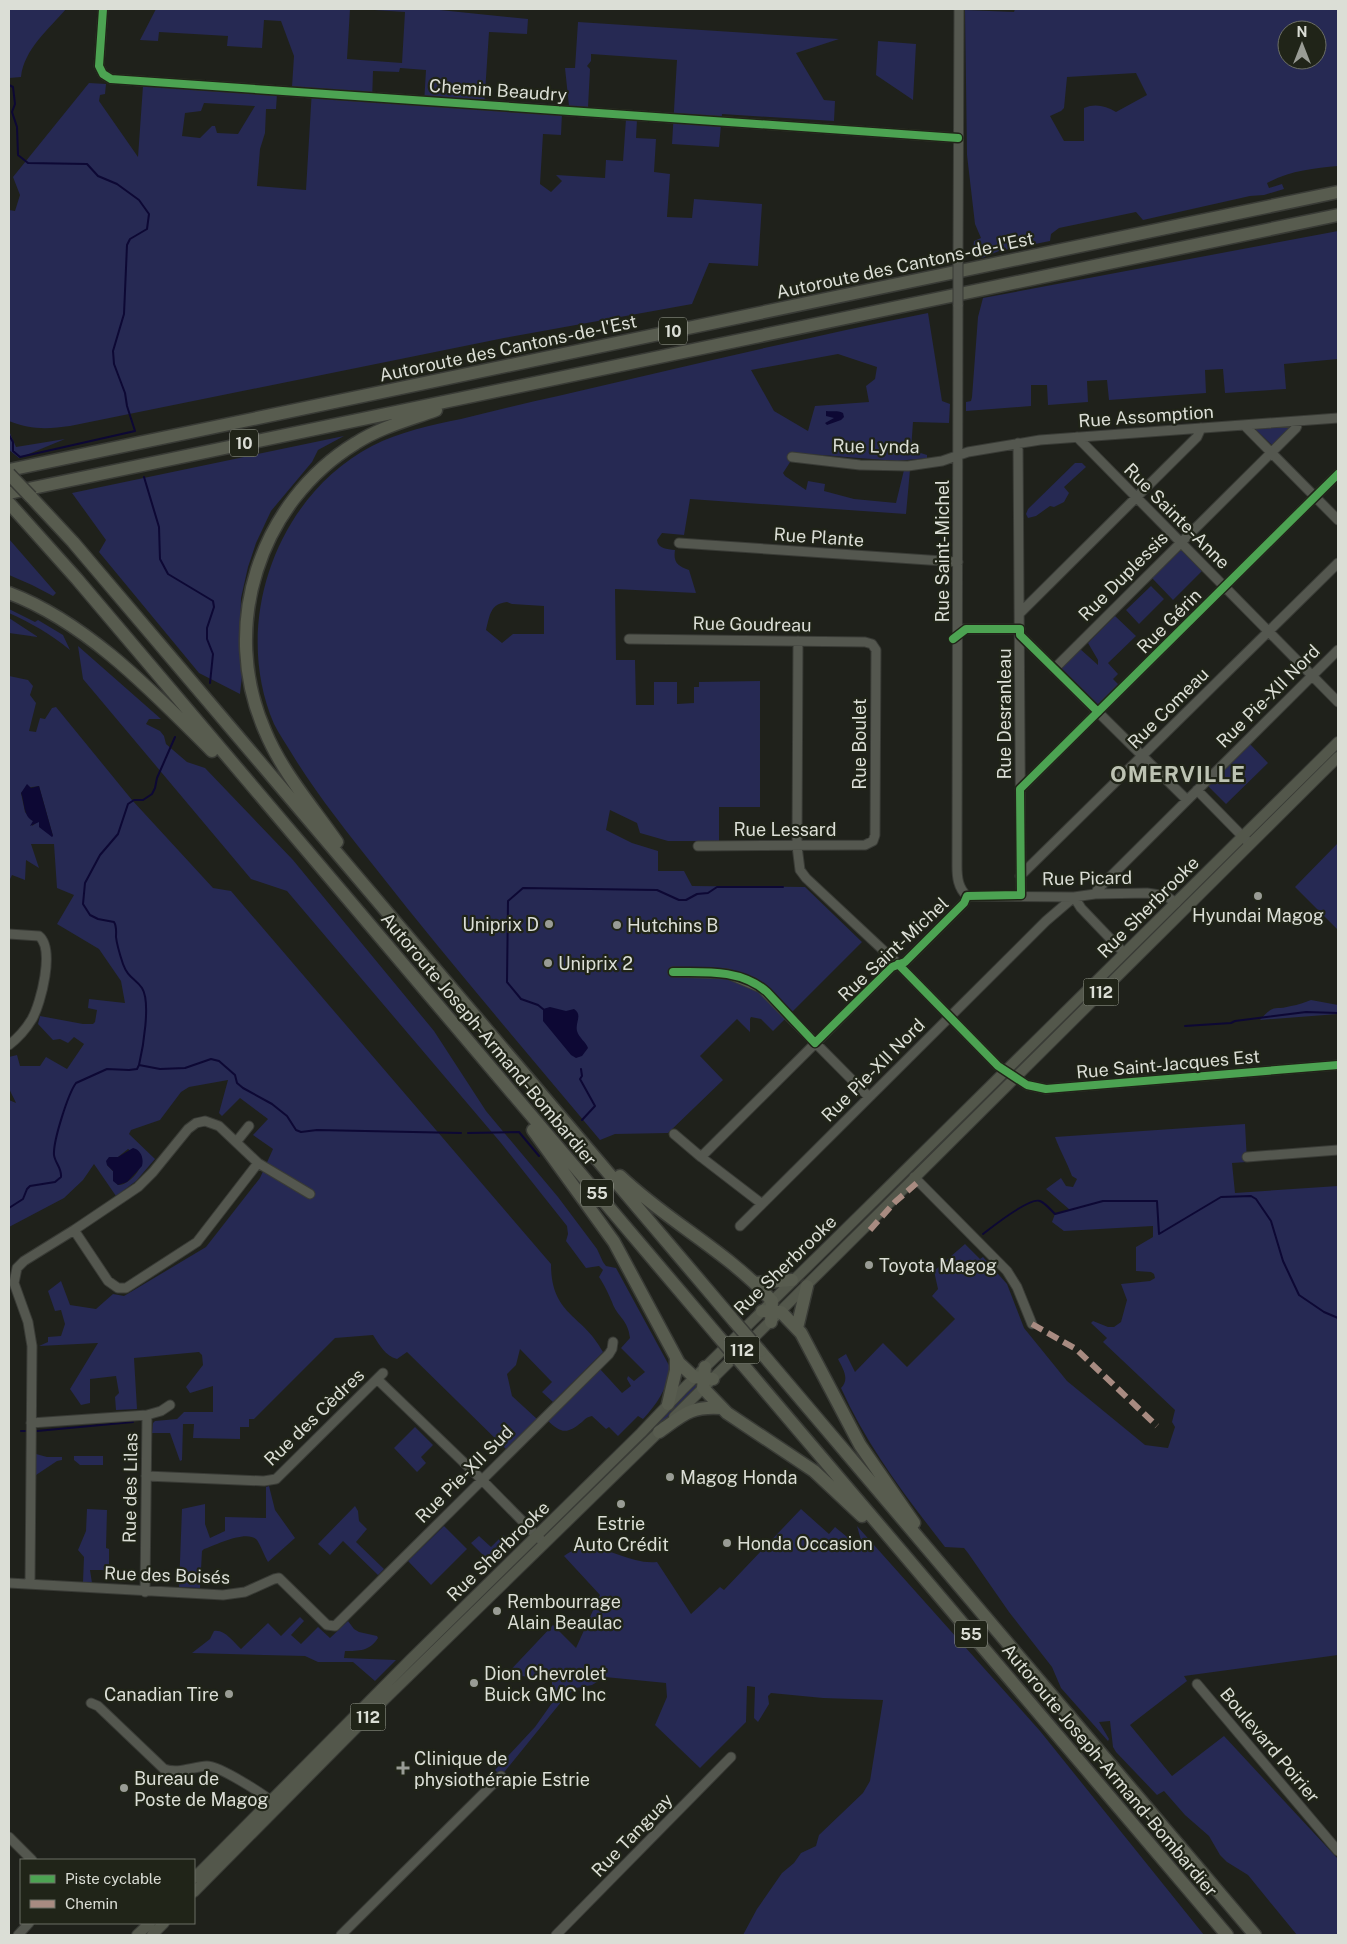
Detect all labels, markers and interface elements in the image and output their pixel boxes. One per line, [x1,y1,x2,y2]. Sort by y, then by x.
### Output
north arrow [1277,20,1327,70]
text: N [1297,24,1307,40]
street label: Chemin Beaudry [428,75,568,105]
street label: Autoroute des Cantons-de-l'Est [774,227,1036,303]
street label: Autoroute des Cantons-de-l'Est [377,310,639,386]
road number: 10 [659,318,687,344]
street label: Rue Assomption [1078,401,1214,431]
road number: 10 [230,429,258,456]
street label: Rue Lynda [832,435,920,457]
street label: Rue Sainte-Anne [1120,459,1234,573]
street label: Rue Saint-Michel [932,480,953,622]
street label: Rue Plante [773,523,865,551]
street label: Rue Duplessis [1074,527,1172,625]
street label: Rue Gérin [1132,584,1206,658]
street label: Rue Goudreau [692,612,812,636]
street label: Rue Pie-XII Nord [1212,640,1324,752]
street label: Rue Desranleau [994,648,1015,780]
street label: Rue Comeau [1123,663,1213,753]
street label: Rue Boulet [849,698,870,790]
district label: OMERVILLE [1110,761,1246,787]
street label: Rue Lessard [734,819,836,840]
street label: Rue Sherbrooke [1093,852,1203,962]
street label: Rue Picard [1042,867,1132,889]
marker: Hyundai Magog [1252,890,1264,902]
street label: Rue Saint-Michel [834,893,952,1005]
place label: Hyundai Magog [1192,905,1324,926]
street label: Autoroute Joseph-Armand-Bombardier [377,908,601,1170]
place label: Uniprix D [462,914,539,935]
place label: Hutchins B [627,915,718,936]
marker: Uniprix D [543,918,555,930]
marker: Hutchins B [611,919,623,931]
place label: Uniprix 2 [558,953,633,974]
marker: Uniprix 2 [542,957,554,969]
road number: 112 [1084,979,1118,1006]
street label: Rue Pie-XII Nord [817,1014,929,1126]
street label: Rue Saint-Jacques Est [1075,1045,1261,1083]
road number: 55 [581,1180,613,1206]
street label: Rue Sherbrooke [729,1211,841,1319]
place label: Toyota Magog [879,1255,997,1276]
marker: Toyota Magog [863,1259,875,1271]
road number: 112 [724,1336,760,1364]
street label: Rue des Cèdres [260,1364,368,1470]
street label: Rue Pie-XII Sud [411,1421,517,1527]
street label: Rue des Lilas [119,1433,141,1543]
place label: Magog Honda [680,1467,797,1488]
marker: Magog Honda [664,1471,676,1483]
street label: Rue Sherbrooke [442,1497,554,1605]
marker: Estrie Auto Crédit [615,1498,627,1510]
place label: Estrie Auto Crédit [573,1513,669,1555]
place label: Honda Occasion [737,1533,873,1554]
marker: Honda Occasion [721,1537,733,1549]
street label: Rue des Boisés [104,1562,230,1588]
place label: Rembourrage Alain Beaulac [507,1591,622,1633]
marker: Rembourrage Alain Beaulac [491,1605,503,1617]
road number: 55 [955,1620,987,1648]
street label: Autoroute Joseph-Armand-Bombardier [998,1639,1222,1901]
place label: Dion Chevrolet Buick GMC Inc [484,1663,607,1705]
marker: Dion Chevrolet Buick GMC Inc [468,1677,480,1689]
street label: Boulevard Poirier [1216,1683,1324,1807]
place label: Canadian Tire [104,1684,219,1705]
marker: Canadian Tire [223,1688,235,1700]
road number: 112 [350,1704,386,1730]
place label: Clinique de physiothérapie Estrie [414,1748,590,1790]
marker: Clinique de physiothérapie Estrie [396,1761,410,1775]
place label: Bureau de Poste de Magog [134,1768,269,1810]
marker: Bureau de Poste de Magog [118,1782,130,1794]
street label: Rue Tanguay [587,1789,677,1881]
legend [20,1859,195,1924]
text: Piste cyclable [65,1870,162,1887]
text: Chemin [65,1895,118,1912]

